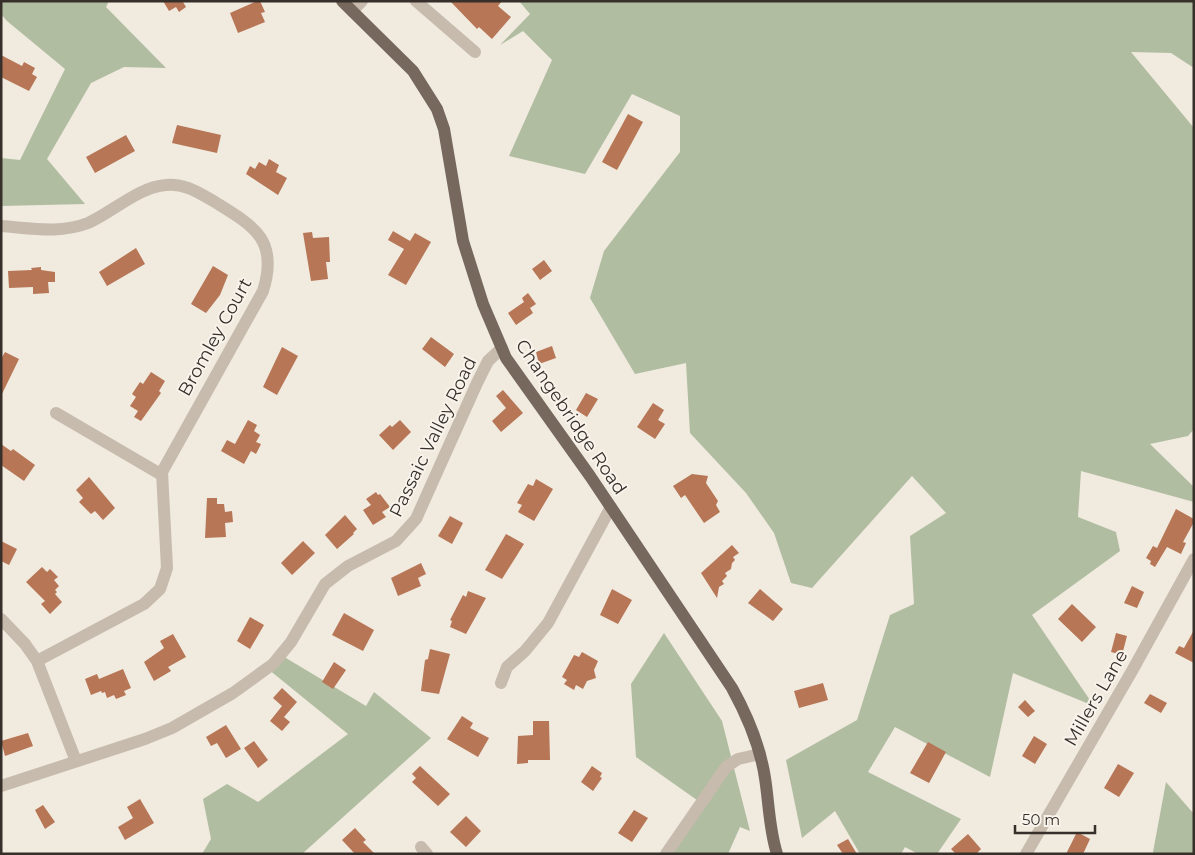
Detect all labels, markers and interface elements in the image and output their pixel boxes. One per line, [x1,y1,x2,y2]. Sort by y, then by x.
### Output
street label: Bromley Court [173,274,257,400]
street label: Changebridge Road [511,335,631,499]
street label: Passaic Valley Road [385,353,481,521]
street label: Millers Lane [1060,646,1132,750]
scale bar [1015,802,1095,834]
text: 50 m [1022,810,1060,829]

